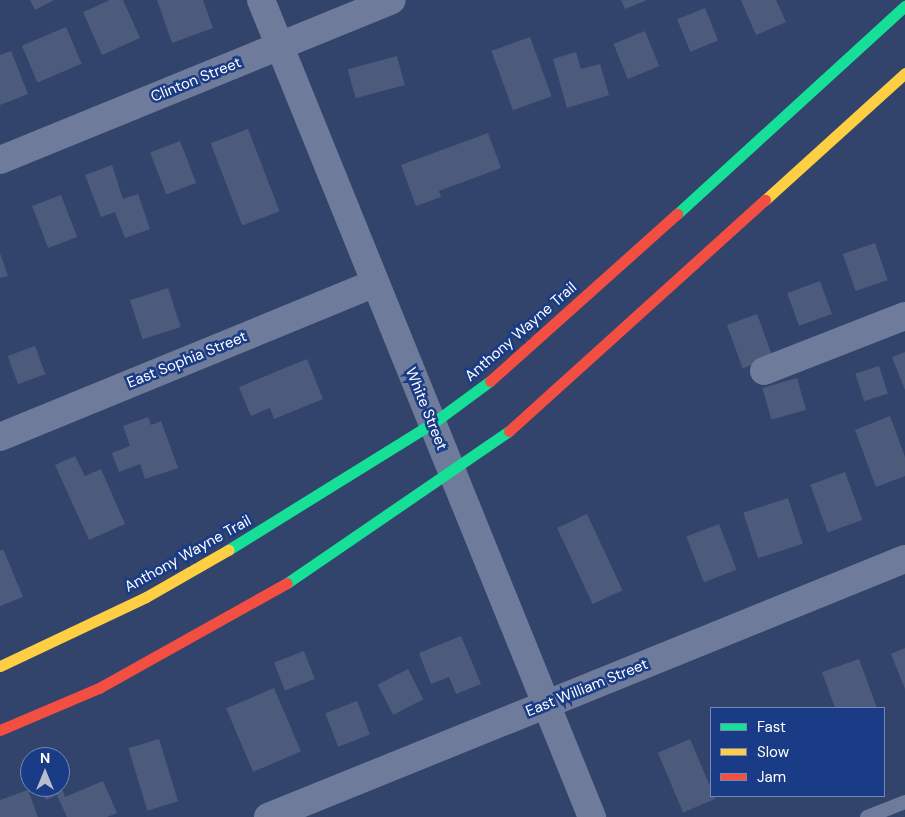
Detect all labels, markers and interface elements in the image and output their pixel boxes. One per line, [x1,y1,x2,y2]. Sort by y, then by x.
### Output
street label: Clinton Street [148,54,244,106]
street label: Anthony Wayne Trail [461,279,581,385]
street label: East Sophia Street [124,328,250,392]
street label: White Street [401,365,451,453]
street label: Anthony Wayne Trail [122,512,254,596]
street label: East William Street [523,655,651,721]
legend [710,707,885,797]
text: Fast [757,717,786,737]
text: Slow [757,742,789,762]
north arrow [20,747,70,797]
text: N [40,749,50,767]
text: Jam [757,767,786,787]

